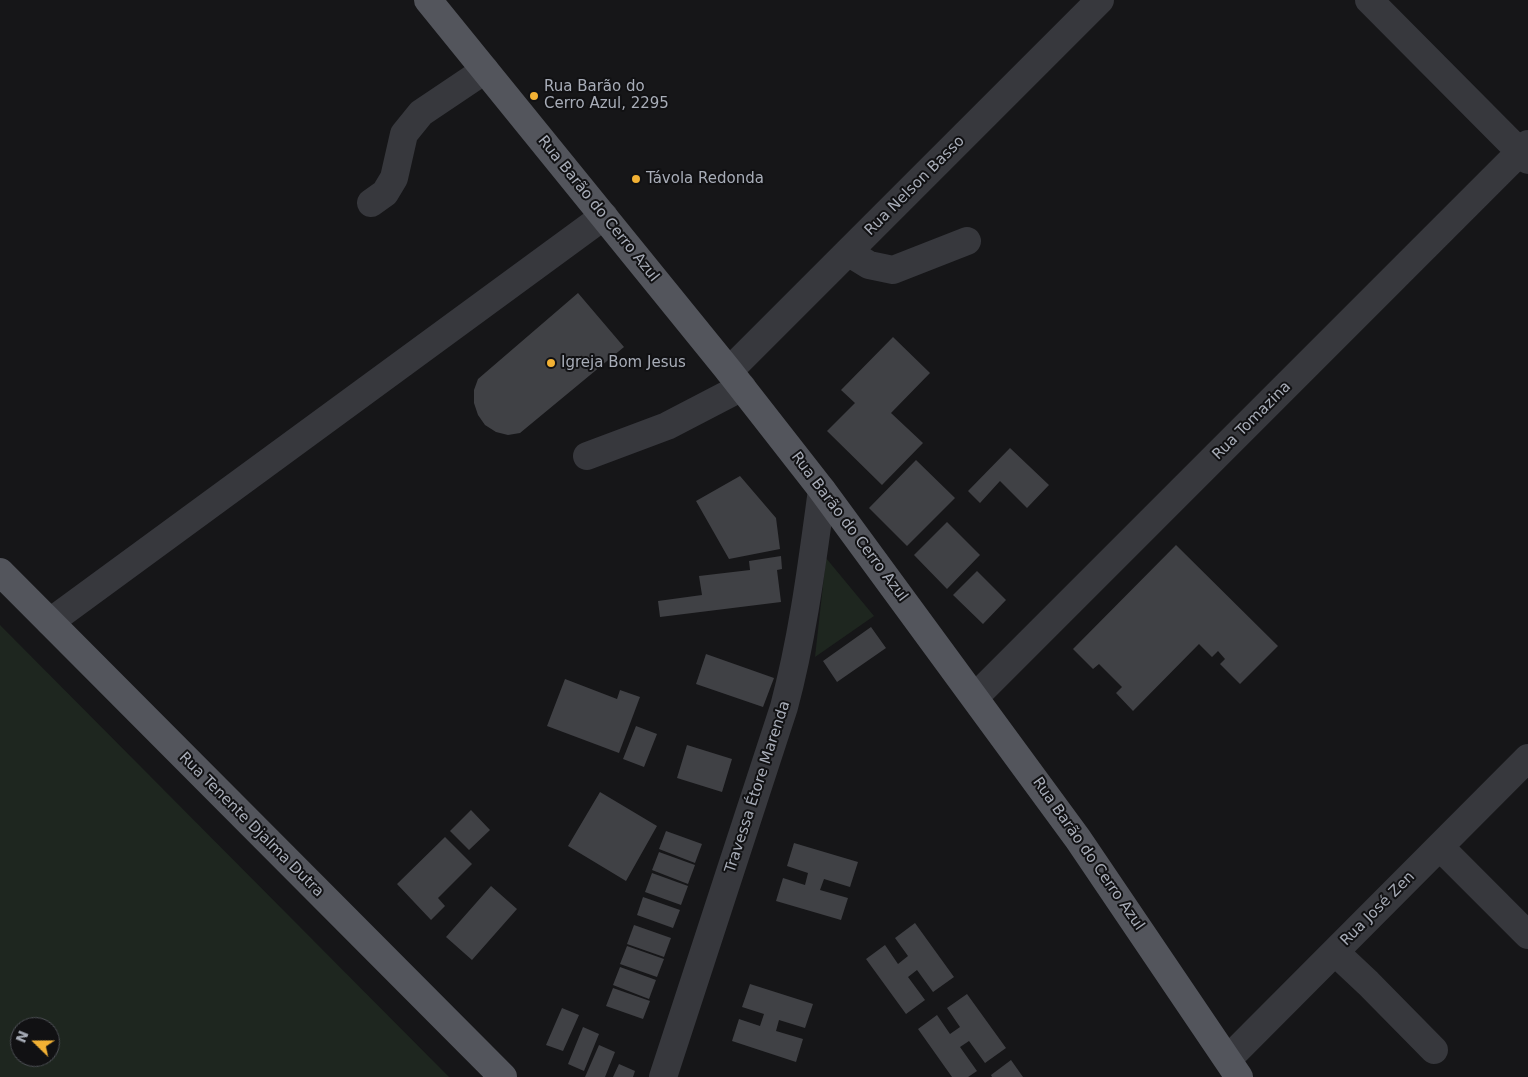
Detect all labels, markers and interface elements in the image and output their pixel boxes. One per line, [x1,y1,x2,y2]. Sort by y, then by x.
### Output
place label: Rua Barão do Cerro Azul, 2295 [544,78,669,113]
marker: Rua Barão do Cerro Azul, 2295 [528,90,540,102]
street label: Rua Barão do Cerro Azul [534,132,662,286]
street label: Rua Nelson Basso [861,132,969,240]
place label: Távola Redonda [646,170,764,188]
marker: Távola Redonda [630,173,642,185]
place label: Igreja Bom Jesus [561,354,686,372]
marker: Igreja Bom Jesus [545,357,557,369]
street label: Rua Tomazina [1209,378,1295,464]
street label: Rua Barão do Cerro Azul [787,449,911,605]
street label: Travessa Étore Marenda [722,699,794,875]
street label: Rua Tenente Djalma Dutra [175,749,327,901]
street label: Rua Barão do Cerro Azul [1028,774,1148,934]
street label: Rua José Zen [1337,868,1419,950]
north arrow [10,1017,60,1067]
text: N [12,1028,32,1045]

